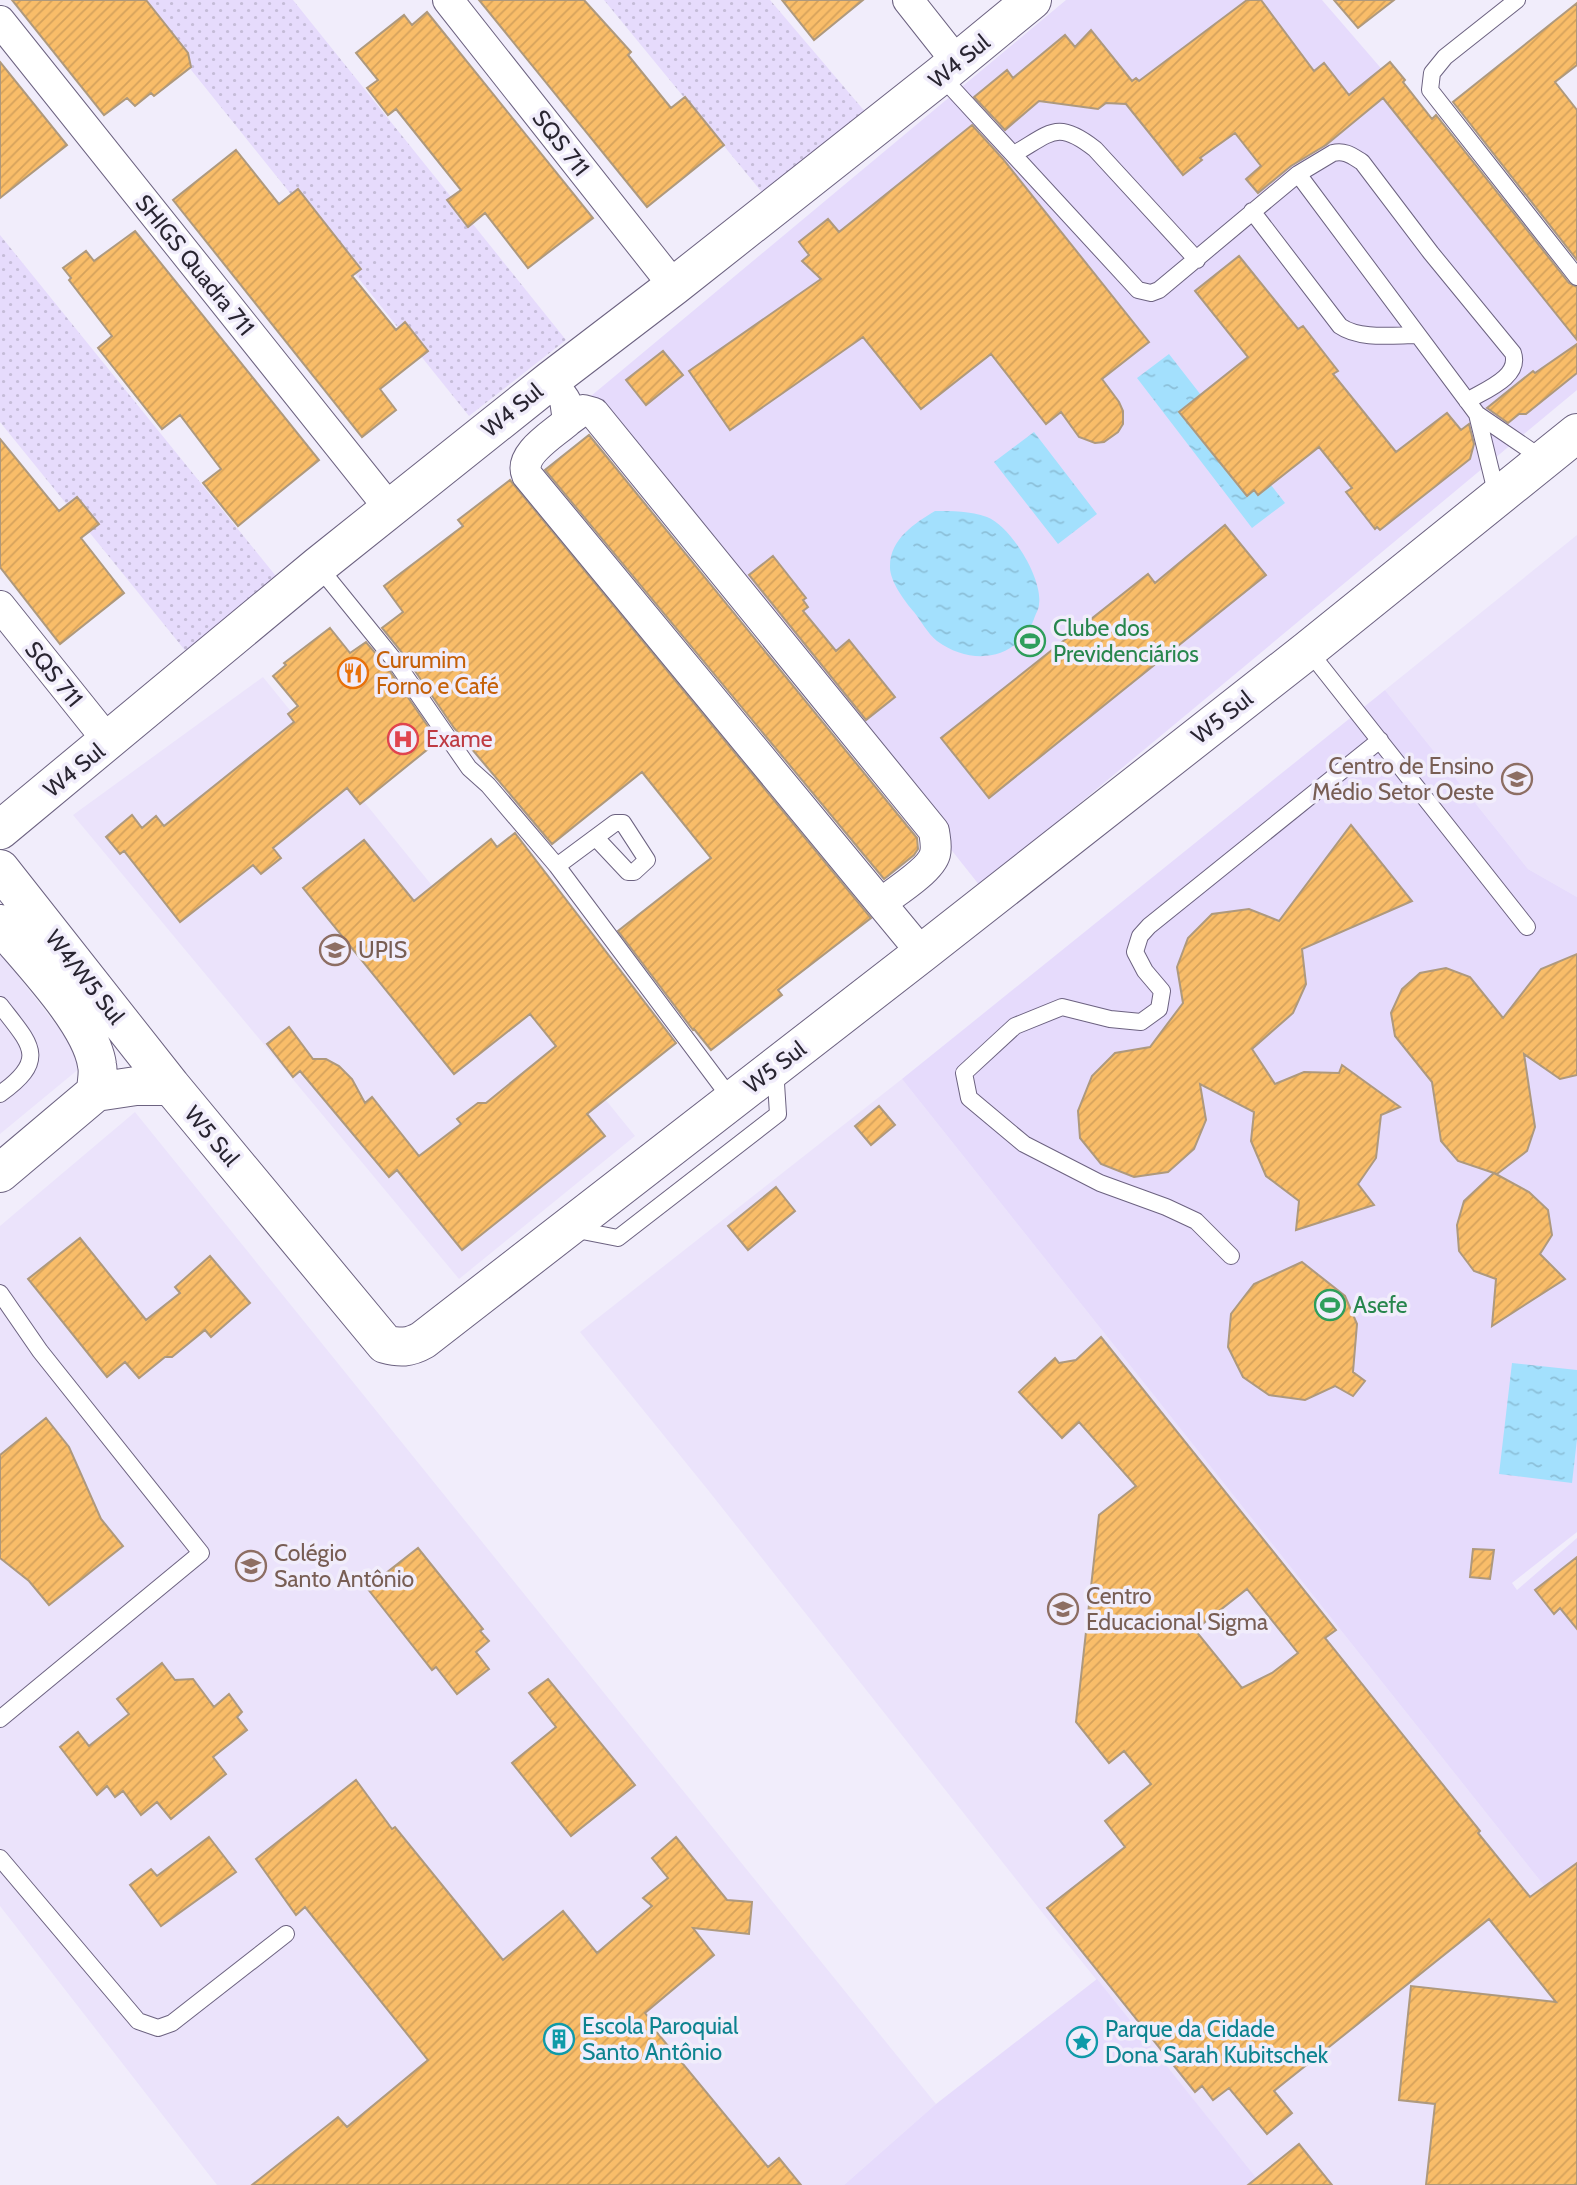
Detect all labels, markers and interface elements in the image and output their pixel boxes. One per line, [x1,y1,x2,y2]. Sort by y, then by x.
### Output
street label: W4 Sul [923,28,996,94]
street label: SQS 711 [526,104,596,182]
street label: SHIGS Quadra 711 [130,189,260,341]
street label: W4 Sul [476,377,549,443]
place label: Clube dos Previdenciários [1053,614,1199,668]
sports icon: Clube dos Previdenciários [1013,624,1047,658]
street label: SQS 711 [19,636,89,712]
place label: Curumim Forno e Café [376,646,499,700]
restaurant icon: Curumim Forno e Café [336,656,370,690]
street label: W5 Sul [1186,684,1259,750]
hospital icon: Exame [386,722,420,756]
place label: Exame [426,725,493,753]
street label: W4 Sul [38,737,111,803]
place label: Centro de Ensino Médio Setor Oeste [1312,752,1494,806]
school or university icon: Centro de Ensino Médio Setor Oeste [1500,762,1534,796]
street label: W4/W5 Sul [39,924,131,1030]
school or university icon: UPIS [318,933,352,967]
place label: UPIS [358,936,407,964]
street label: W5 Sul [739,1034,812,1099]
street label: W5 Sul [179,1100,246,1172]
sports icon: Asefe [1313,1288,1347,1322]
place label: Asefe [1353,1291,1408,1319]
place label: Colégio Santo Antônio [274,1539,414,1593]
school or university icon: Colégio Santo Antônio [234,1549,268,1583]
place label: Centro Educacional Sigma [1086,1582,1268,1636]
school or university icon: Centro Educacional Sigma [1046,1592,1080,1626]
place label: Escola Paroquial Santo Antônio [582,2012,739,2066]
place label: Parque da Cidade Dona Sarah Kubitschek [1105,2015,1329,2069]
building icon: Escola Paroquial Santo Antônio [542,2022,576,2056]
place icon: Parque da Cidade Dona Sarah Kubitschek [1065,2025,1099,2059]

